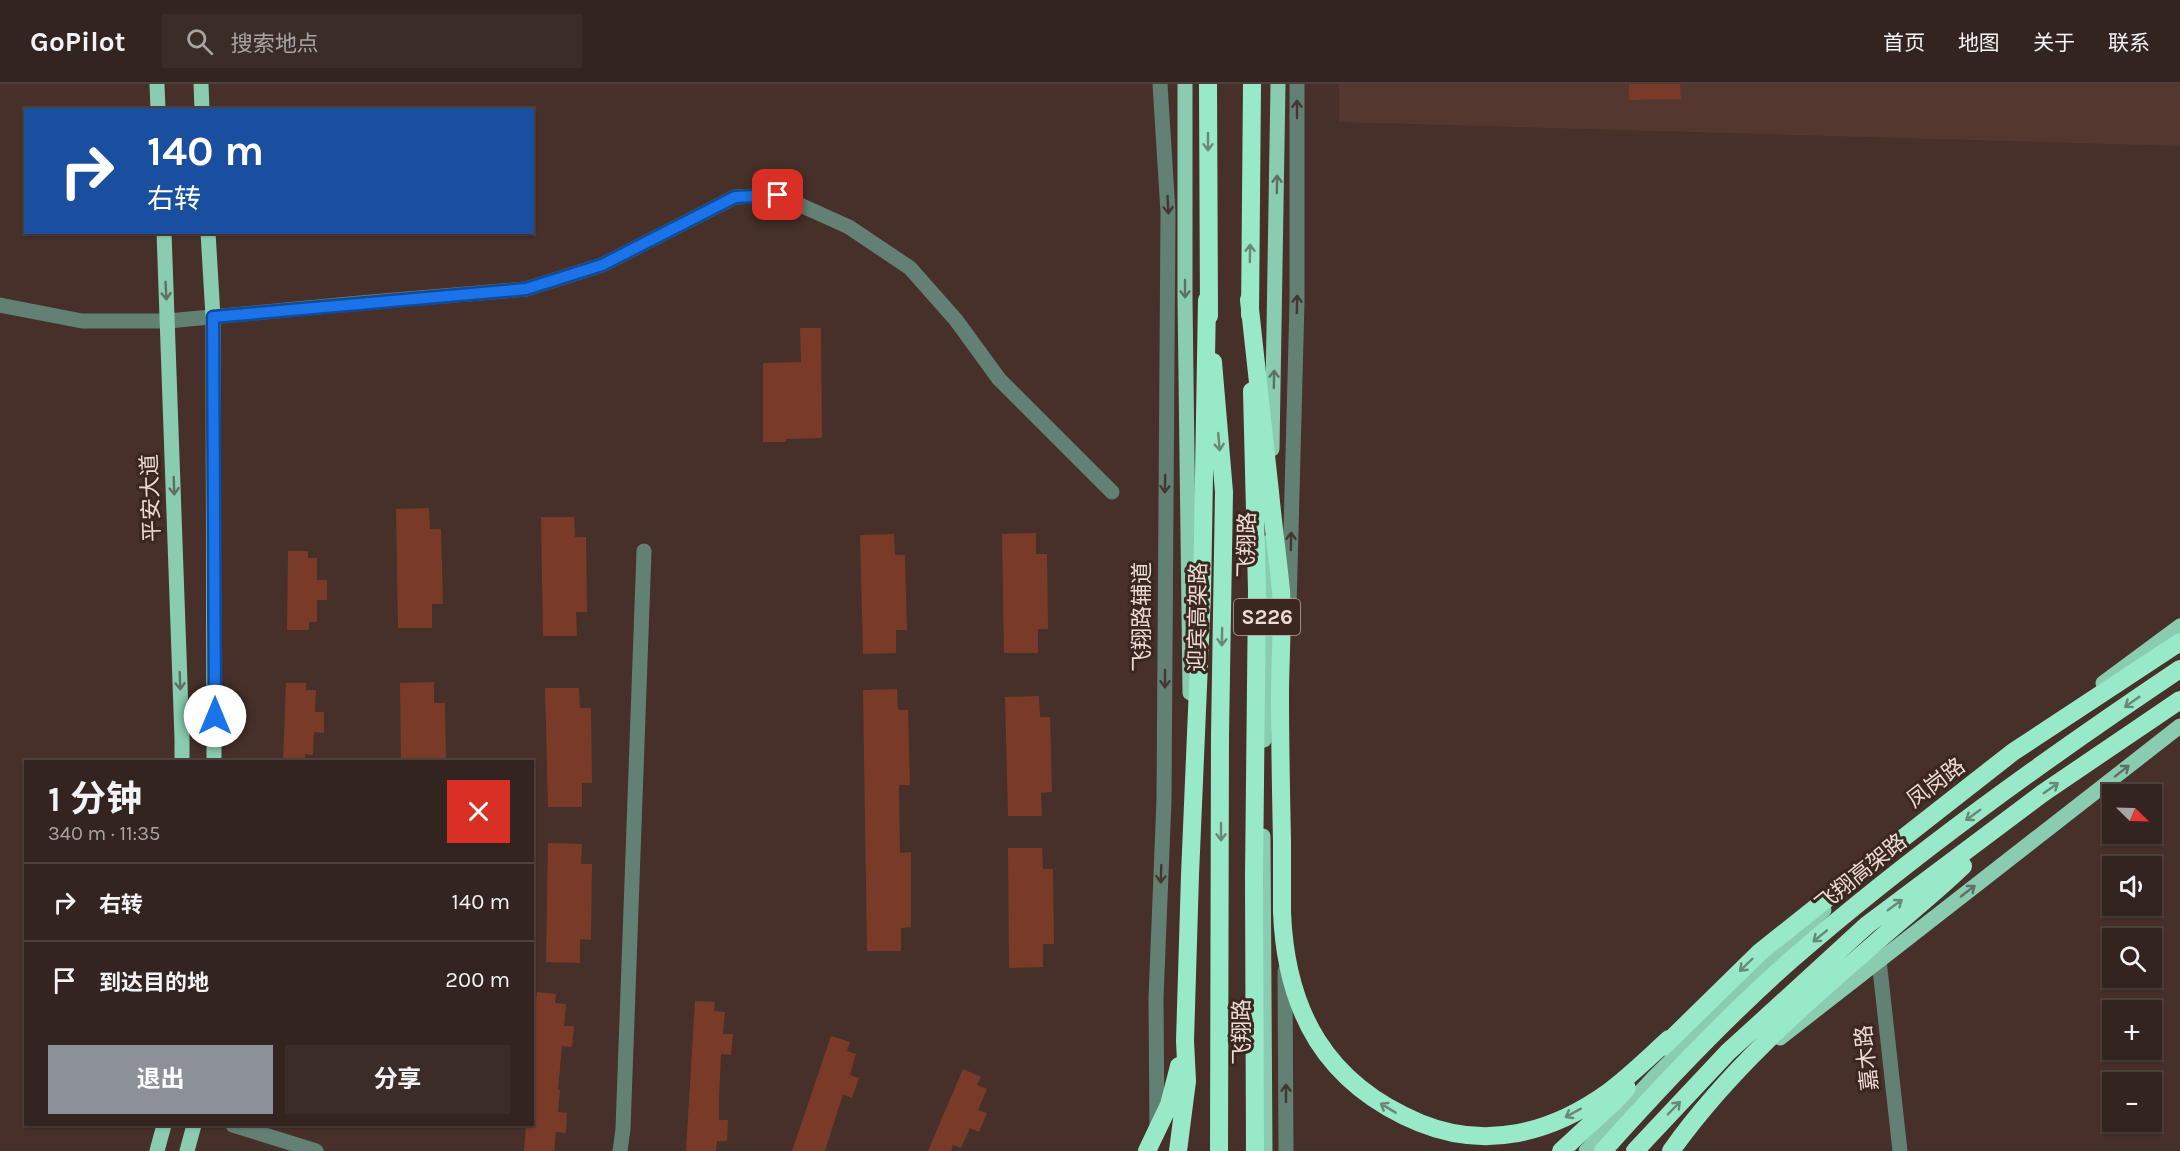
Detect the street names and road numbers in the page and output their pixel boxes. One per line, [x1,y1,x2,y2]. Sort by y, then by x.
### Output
street label: 平安大道 [136,454,166,542]
street label: 飞翔路 [1233,512,1261,578]
street label: 飞翔路辅道 [1129,562,1155,672]
street label: 迎宾高架路 [1184,562,1212,672]
road number: S226 [1234,599,1300,635]
street label: 凤岗路 [1902,753,1970,813]
street label: 飞翔高架路 [1810,828,1912,918]
street label: 飞翔路 [1229,999,1255,1065]
street label: 嘉木路 [1851,1024,1883,1092]

